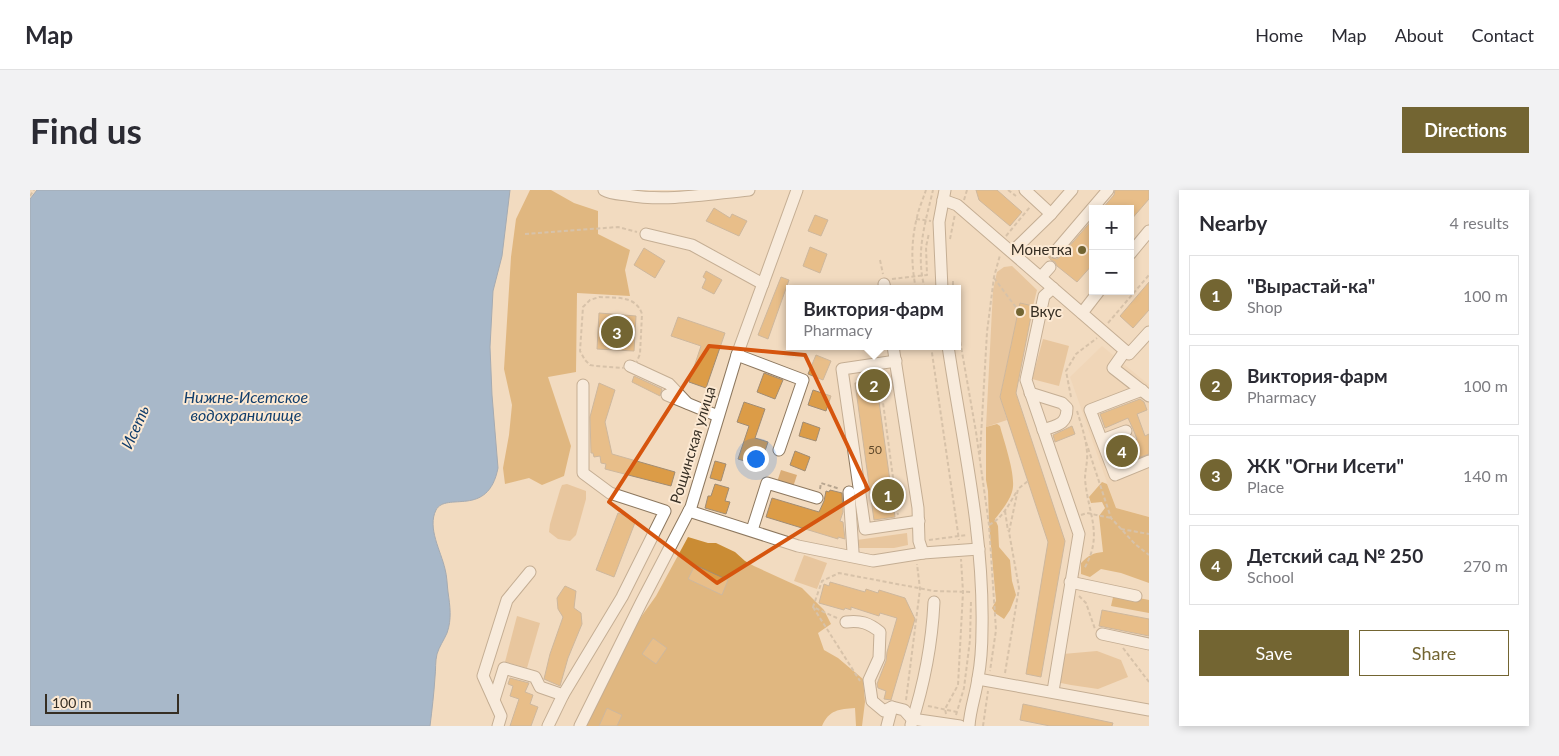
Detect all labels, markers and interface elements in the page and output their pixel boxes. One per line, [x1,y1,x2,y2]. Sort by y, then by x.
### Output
text: Map [25,20,73,49]
text: Home [1255,24,1303,46]
text: Map [1331,24,1367,46]
text: About [1395,24,1444,46]
text: Contact [1472,24,1534,46]
button: Directions [1402,107,1529,153]
text: Find us [30,109,142,151]
map controls [1089,205,1134,295]
button: + [1089,205,1134,250]
text: Nearby [1199,210,1267,235]
text: 4 results [1449,213,1509,232]
place label: Монетка [1011,240,1072,258]
marker: Монетка [1076,244,1088,256]
button: − [1089,250,1134,295]
text: "Вырастай-ка" [1247,274,1375,297]
popup [786,285,961,350]
text: 1 [1211,286,1221,305]
text: 100 m [1463,286,1508,305]
text: Виктория-фарм [803,297,944,320]
text: Shop [1247,297,1283,316]
place label: Вкус [1030,302,1062,320]
marker: Вкус [1014,306,1026,318]
pin: 3 [601,313,633,351]
text: Pharmacy [803,320,872,339]
text: Виктория-фарм [1247,364,1388,387]
pin: 2 [858,366,890,404]
text: 2 [1211,376,1221,395]
text: 100 m [1463,376,1508,395]
street label: Рощинская улица [666,384,718,506]
water label: Нижне-Исетское водохранилище [184,387,309,424]
text: Pharmacy [1247,387,1316,406]
water label: Исеть [117,402,153,452]
pin: 4 [1106,432,1138,470]
house number: 50 [868,442,882,457]
your location [743,446,769,472]
text: ЖК "Огни Исети" [1247,454,1404,477]
text: 3 [1211,466,1221,485]
text: 140 m [1463,466,1508,485]
pin: 1 [872,476,904,514]
text: Place [1247,477,1284,496]
text: Детский сад № 250 [1247,544,1423,567]
text: 4 [1211,556,1221,575]
text: 270 m [1463,556,1508,575]
text: School [1247,567,1294,586]
button: Save [1199,630,1349,676]
button: Share [1359,630,1509,676]
scale bar [45,691,179,714]
text: 100 m [52,694,91,711]

